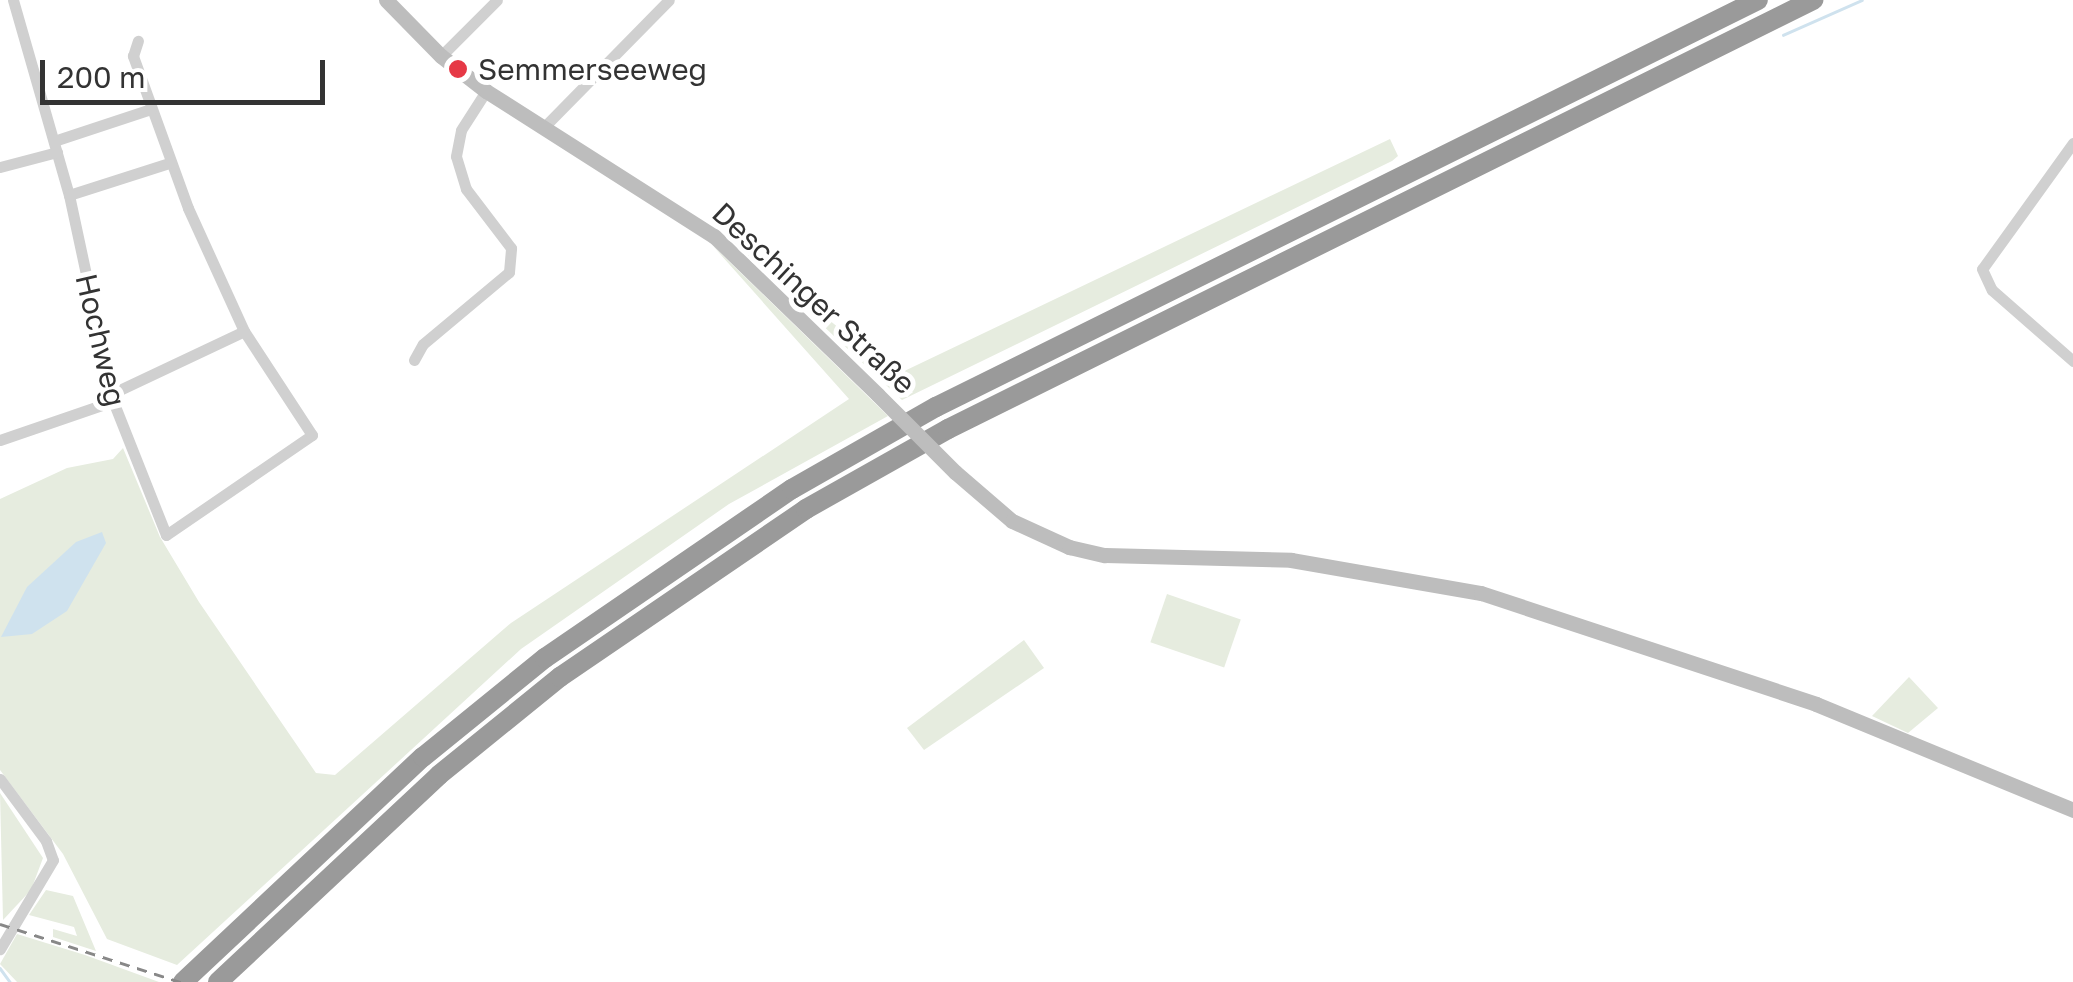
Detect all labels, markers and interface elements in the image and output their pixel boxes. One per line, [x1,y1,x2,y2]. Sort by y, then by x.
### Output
scale bar [45,40,330,102]
place label: Semmerseeweg [478,51,707,87]
marker: Semmerseeweg [447,58,469,80]
text: 200 m [57,59,146,95]
street label: Deschinger Straße [705,195,923,401]
street label: Hochweg [68,270,134,410]

